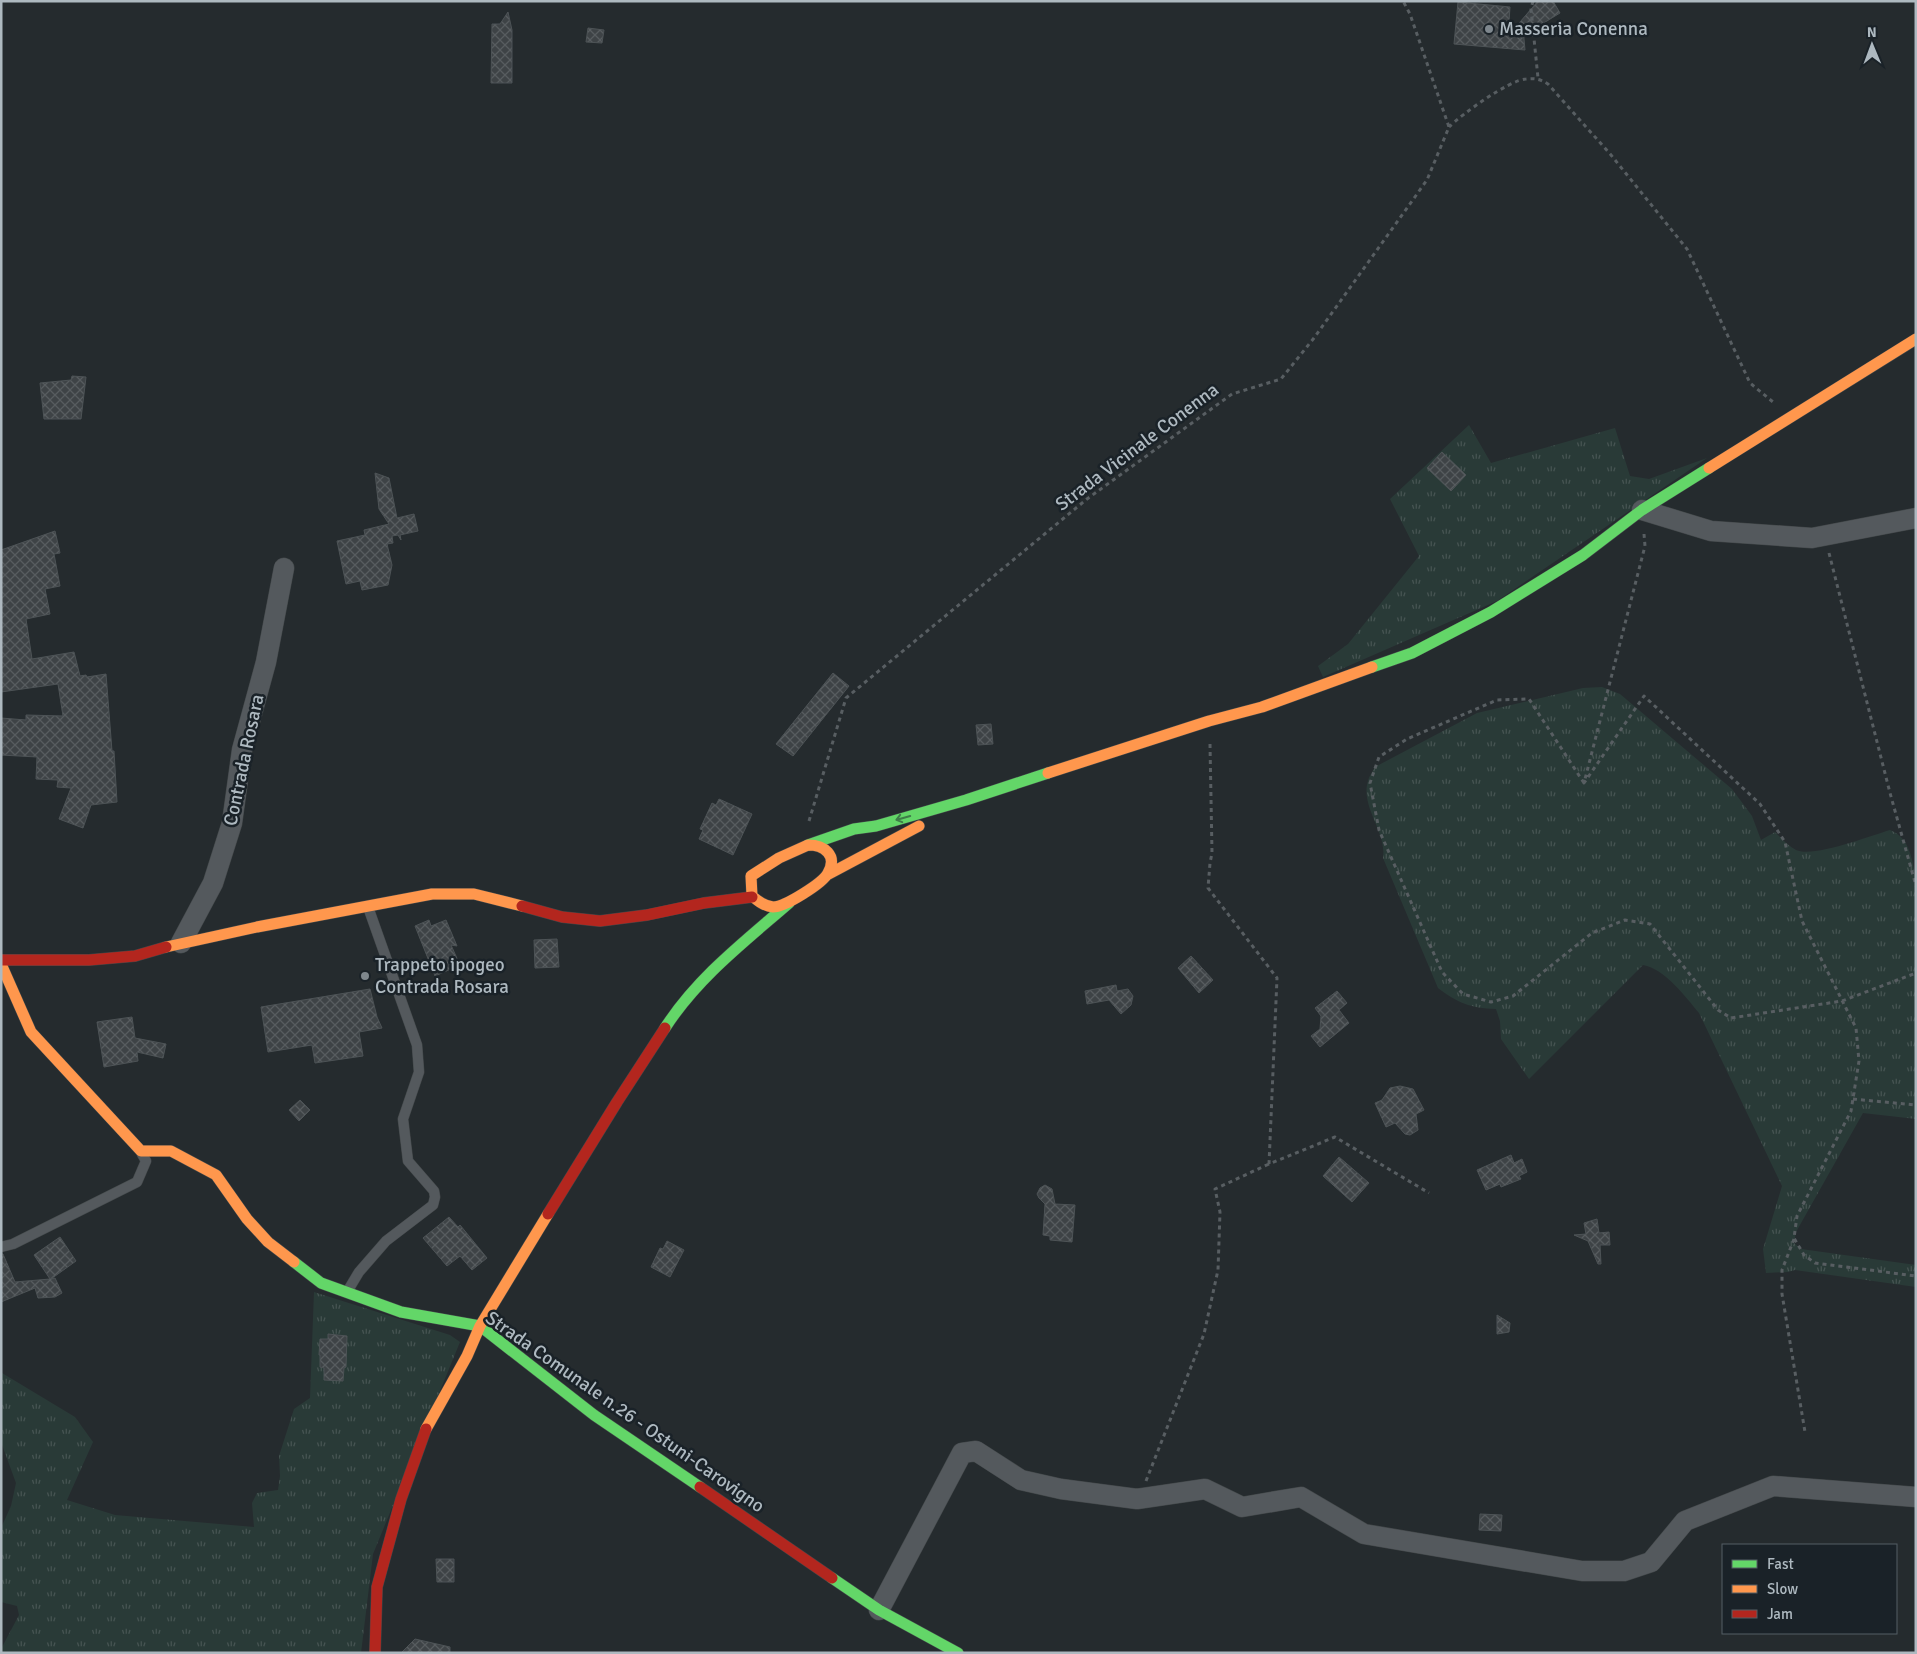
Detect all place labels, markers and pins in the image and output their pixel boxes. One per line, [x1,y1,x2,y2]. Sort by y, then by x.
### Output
place label: Masseria Conenna [1499,17,1648,41]
marker: Masseria Conenna [1483,23,1495,35]
place label: Trappeto ipogeo Contrada Rosara [375,953,509,999]
marker: Trappeto ipogeo Contrada Rosara [359,970,371,982]

